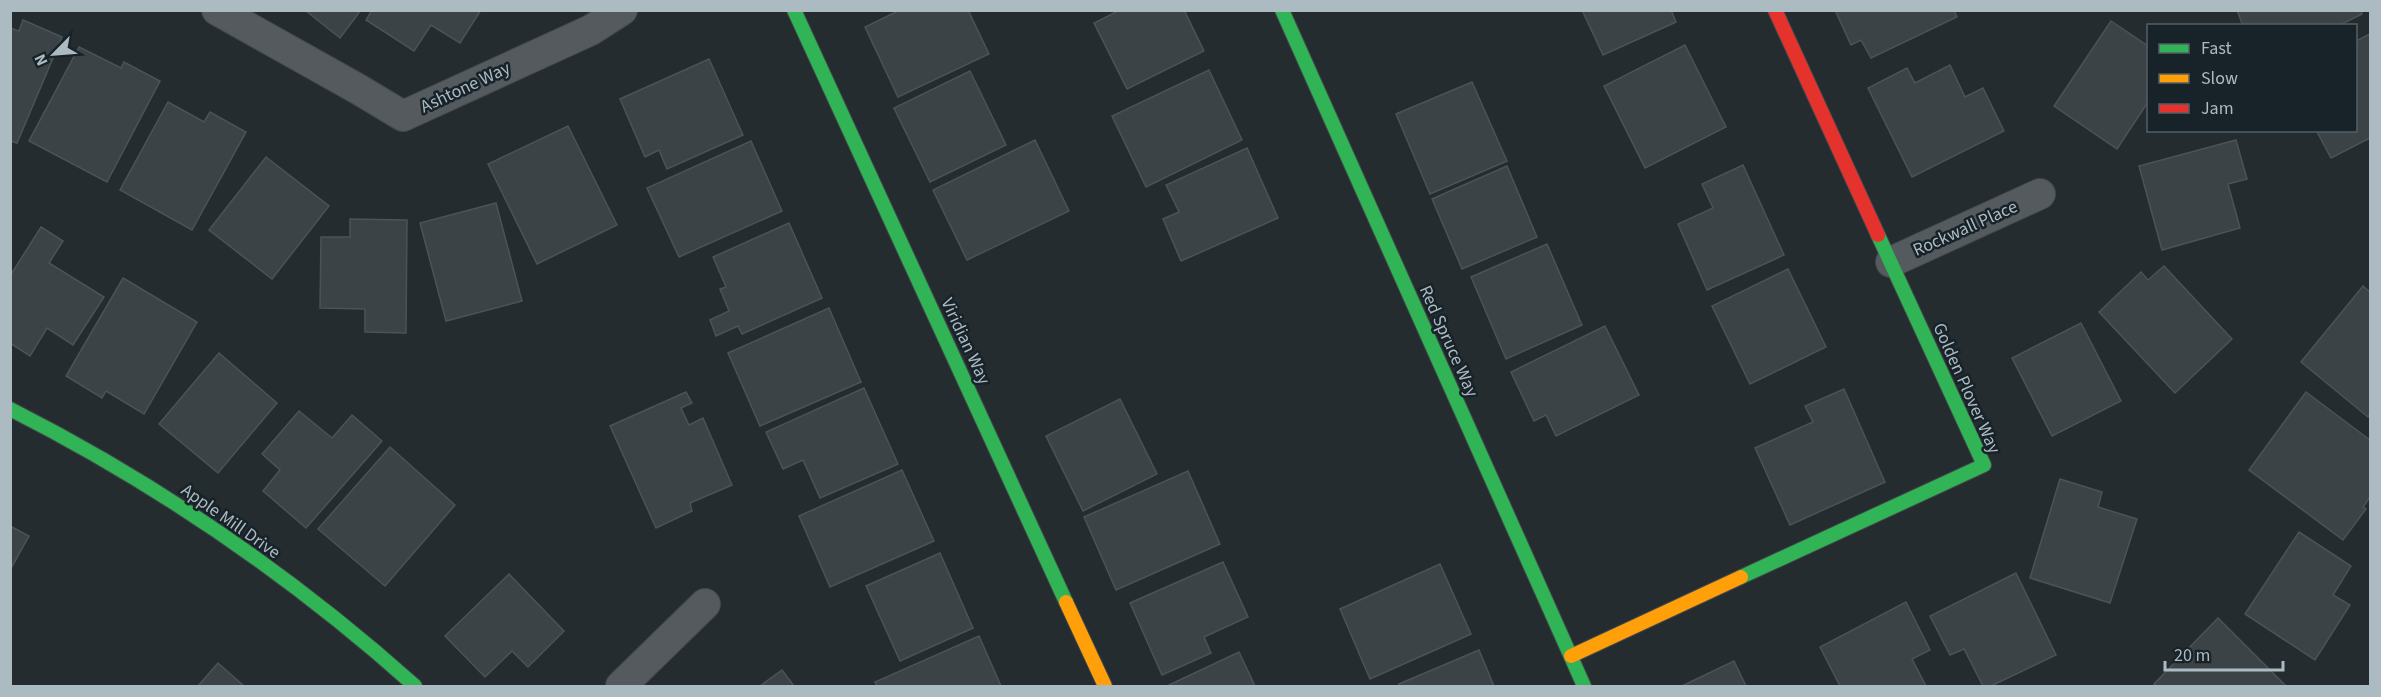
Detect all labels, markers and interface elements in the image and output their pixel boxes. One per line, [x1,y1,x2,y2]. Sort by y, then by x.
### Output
north arrow [24,24,84,84]
legend [2147,24,2357,132]
text: Fast [2201,36,2232,61]
text: N [29,50,54,69]
street label: Ashtone Way [416,55,515,119]
text: Slow [2201,66,2238,91]
text: Jam [2201,96,2234,121]
street label: Rockwall Place [1909,194,2022,263]
street label: Red Spruce Way [1413,281,1485,402]
street label: Viridian Way [935,294,997,389]
street label: Golden Plover Way [1927,319,2007,458]
street label: Apple Mill Drive [176,478,286,565]
scale bar [2165,634,2284,672]
text: 20 m [2174,643,2210,668]

